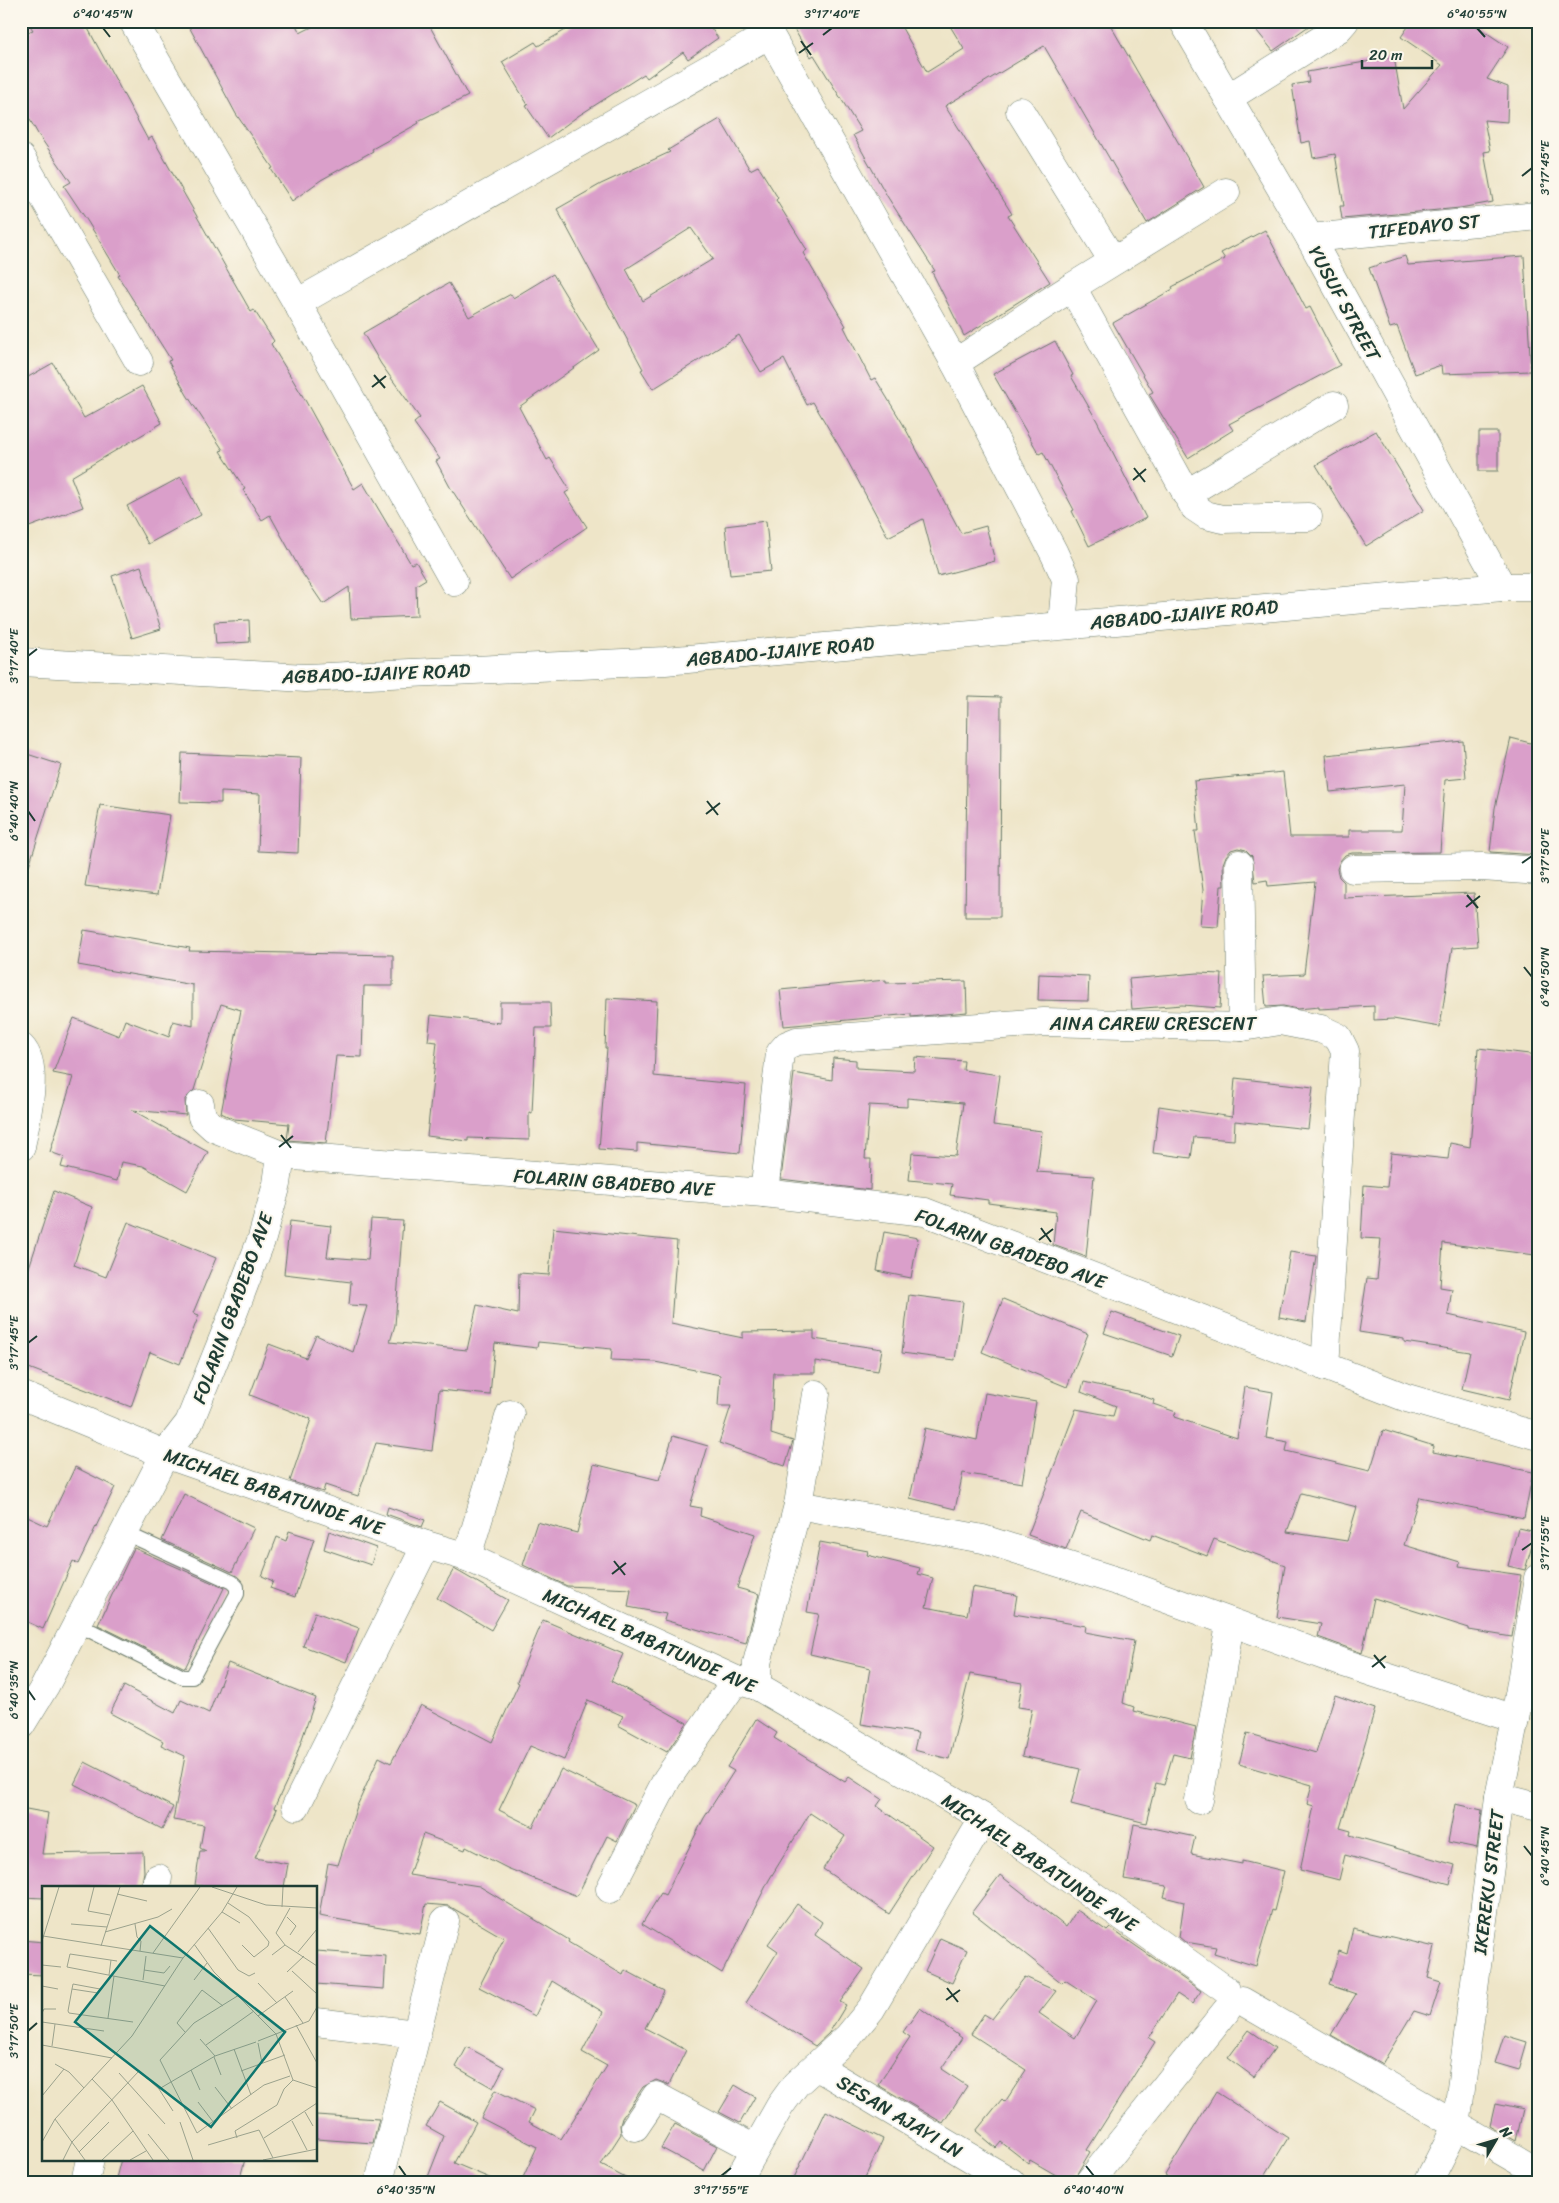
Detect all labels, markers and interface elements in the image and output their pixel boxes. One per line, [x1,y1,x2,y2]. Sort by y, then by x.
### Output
text: 6°40'45"N [73,3,133,25]
text: 3°17'40"E [805,3,861,25]
text: 6°40'55"N [1447,3,1507,25]
scale bar [1362,38,1432,70]
text: 20 m [1369,42,1403,68]
text: 3°17'45"E [1534,139,1556,195]
street label: TIFEDAYO ST [1367,204,1483,249]
street label: YUSUF STREET [1299,239,1391,368]
street label: AGBADO-IJAIYE ROAD [1088,590,1280,639]
text: 3°17'40"E [3,627,25,683]
street label: AGBADO-IJAIYE ROAD [684,627,876,676]
street label: AGBADO-IJAIYE ROAD [280,654,471,693]
text: 6°40'40"N [3,780,25,841]
text: 3°17'50"E [1534,827,1556,883]
text: 6°40'50"N [1534,946,1556,1007]
street label: AINA CAREW CRESCENT [1049,1007,1258,1040]
street label: FOLARIN GBADEBO AVE [512,1159,717,1206]
street label: FOLARIN GBADEBO AVE [911,1199,1112,1299]
street label: FOLARIN GBADEBO AVE [183,1207,283,1408]
text: 3°17'45"E [3,1314,25,1370]
street label: MICHAEL BABATUNDE AVE [159,1438,390,1545]
text: 3°17'55"E [1534,1514,1556,1570]
street label: MICHAEL BABATUNDE AVE [538,1578,763,1703]
text: 6°40'35"N [3,1660,25,1719]
street label: MICHAEL BABATUNDE AVE [935,1784,1146,1942]
street label: IKEREKU STREET [1463,1806,1514,1957]
text: 6°40'45"N [1534,1826,1556,1886]
inset map [42,1886,318,2160]
text: 3°17'50"E [3,2002,25,2058]
street label: SESAN AJAYI LN [830,2066,969,2167]
north arrow [1472,2116,1522,2166]
text: N [1492,2120,1519,2144]
text: 6°40'35"N [377,2179,436,2201]
text: 3°17'55"E [694,2179,750,2201]
text: 6°40'40"N [1064,2179,1125,2201]

